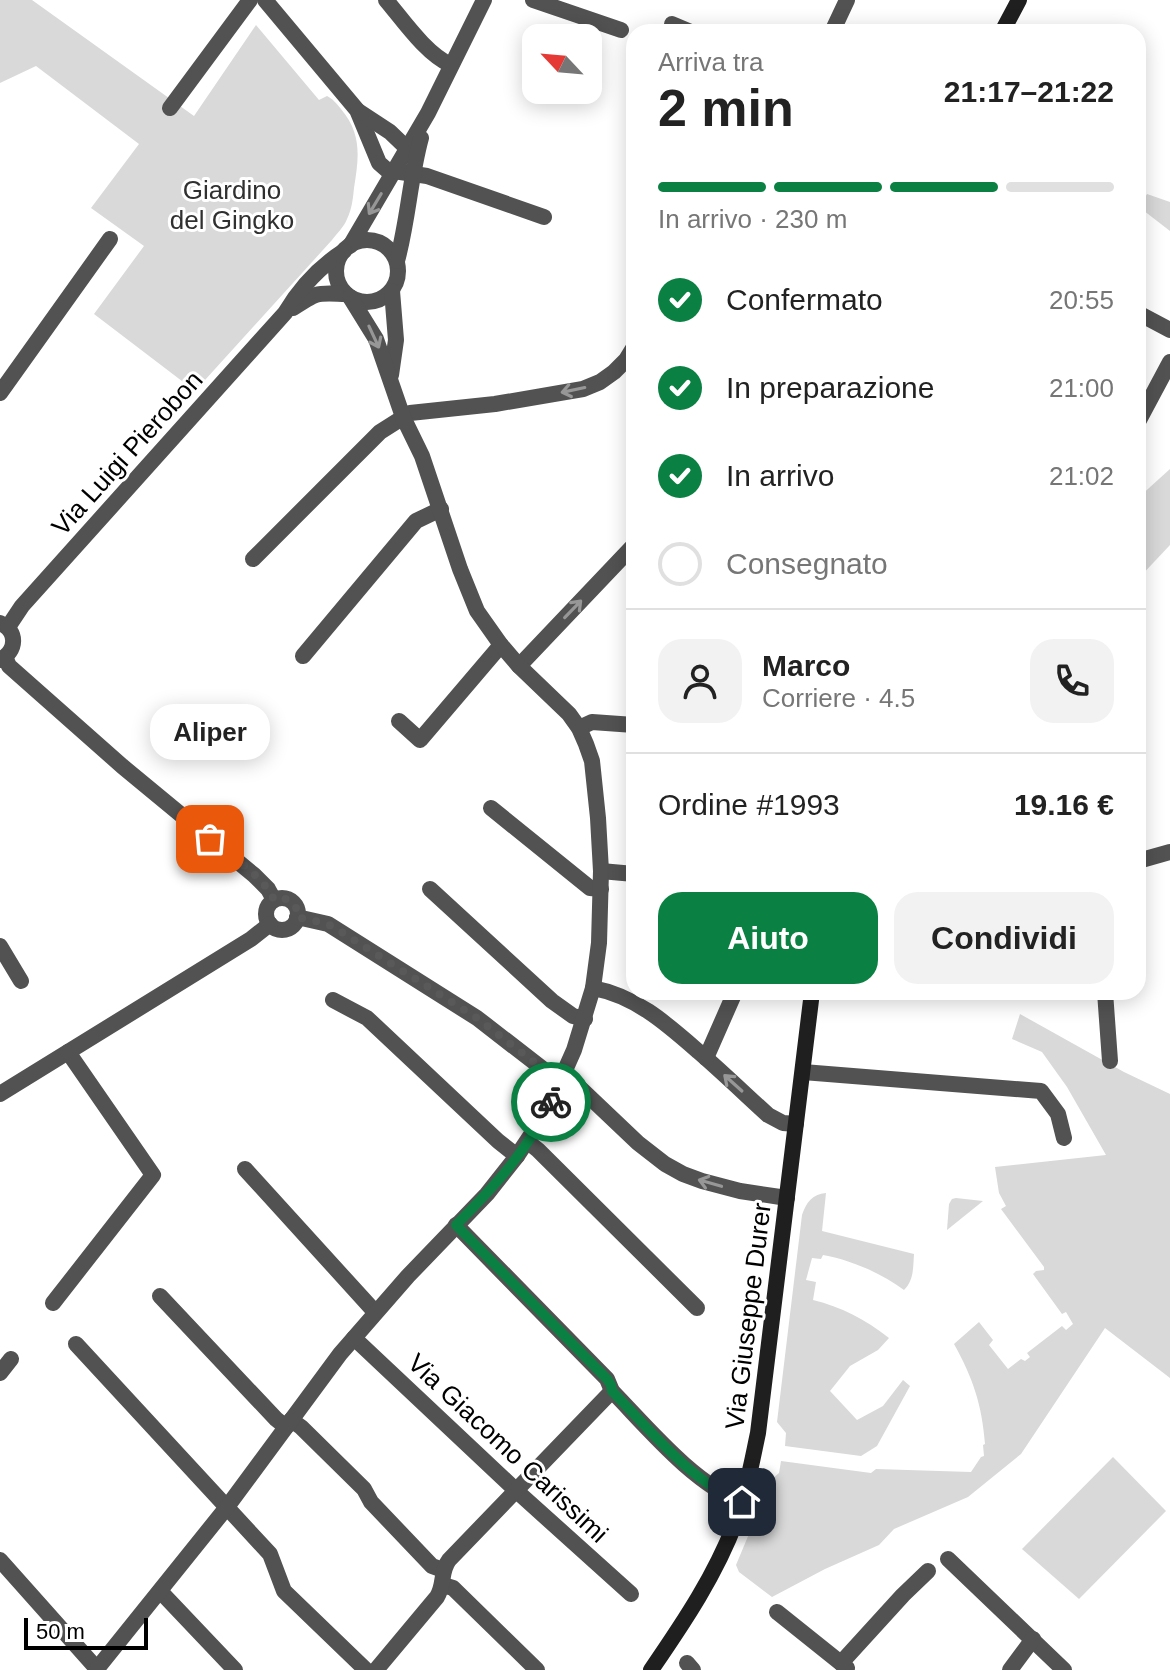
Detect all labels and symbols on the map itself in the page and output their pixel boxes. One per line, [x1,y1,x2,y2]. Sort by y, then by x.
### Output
north arrow [522,24,602,104]
park label: Giardino del Gingko [170,175,294,235]
one-way arrow [367,192,383,215]
one-way arrow [367,325,382,349]
street label: Via Luigi Pierobon [45,365,209,541]
one-way arrow [561,383,586,398]
one-way arrow [563,599,582,619]
callout: Aliper [150,703,270,759]
pin [176,805,244,873]
courier [511,1062,591,1142]
one-way arrow [723,1074,743,1092]
one-way arrow [698,1175,724,1190]
street label: Via Giuseppe Durer [719,1201,777,1431]
street label: Via Giacomo Carissimi [402,1348,614,1548]
pin [708,1468,776,1536]
scale bar [24,1614,148,1650]

